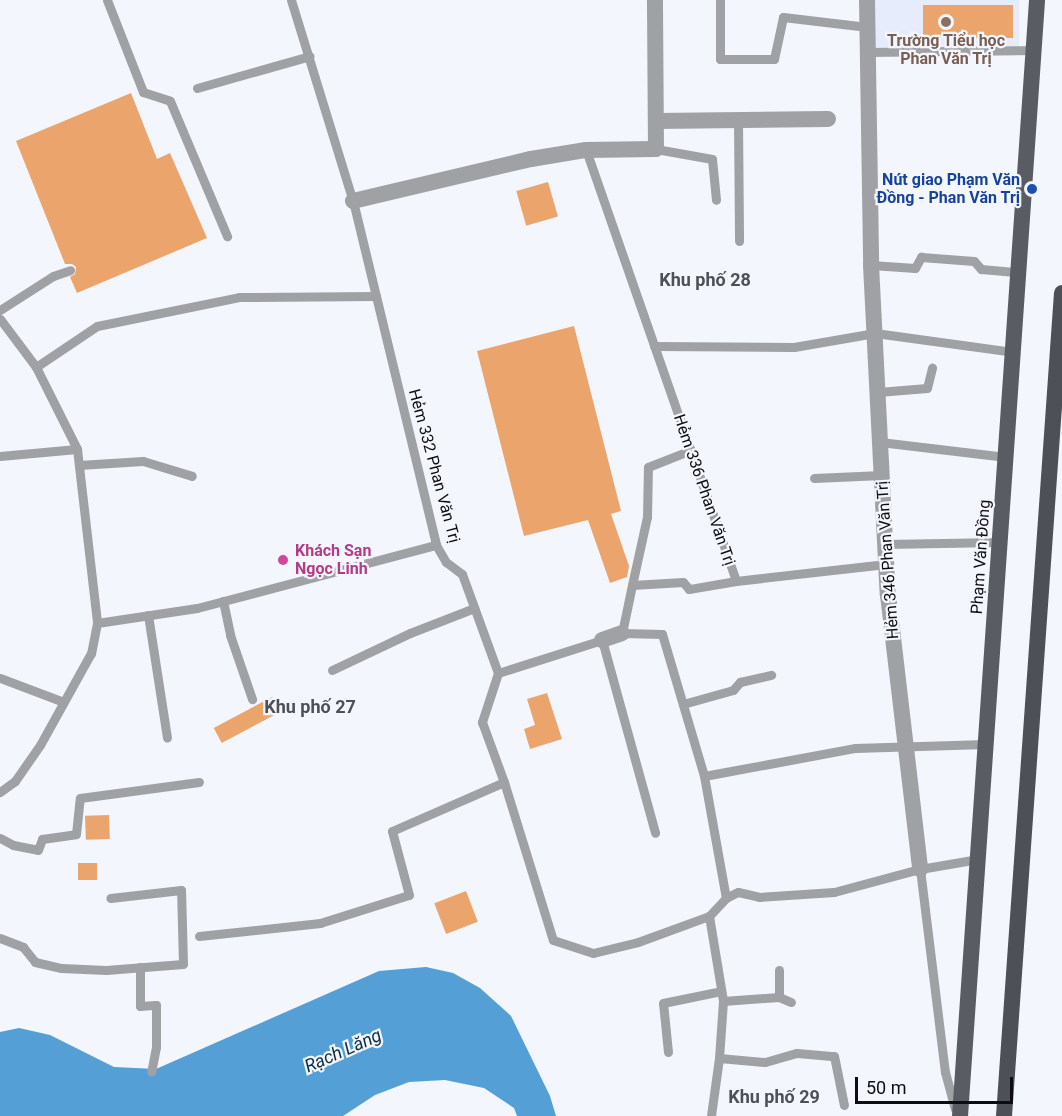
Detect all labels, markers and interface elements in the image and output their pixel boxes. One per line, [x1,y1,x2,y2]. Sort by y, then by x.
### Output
marker: Trường Tiểu học Phan Văn Trị [939,15,953,29]
place label: Trường Tiểu học Phan Văn Trị [887,31,1005,69]
place label: Nút giao Phạm Văn Đồng - Phan Văn Trị [876,170,1020,208]
marker: Nút giao Phạm Văn Đồng - Phan Văn Trị [1025,182,1039,196]
district label: Khu phố 28 [659,269,751,291]
street label: Hẻm 332 Phan Văn Trị [404,387,464,545]
street label: Hẻm 336 Phan Văn Trị [669,412,739,568]
street label: Hẻm 346 Phan Văn Trị [873,480,903,640]
street label: Phạm Văn Đồng [967,499,995,615]
place label: Khách Sạn Ngọc Linh [295,541,371,579]
marker: Khách Sạn Ngọc Linh [276,553,290,567]
district label: Khu phố 27 [264,696,356,718]
water label: Rạch Lăng [301,1025,385,1077]
scale bar [858,1065,1016,1103]
text: 50 m [866,1077,906,1098]
district label: Khu phố 29 [728,1086,820,1108]

